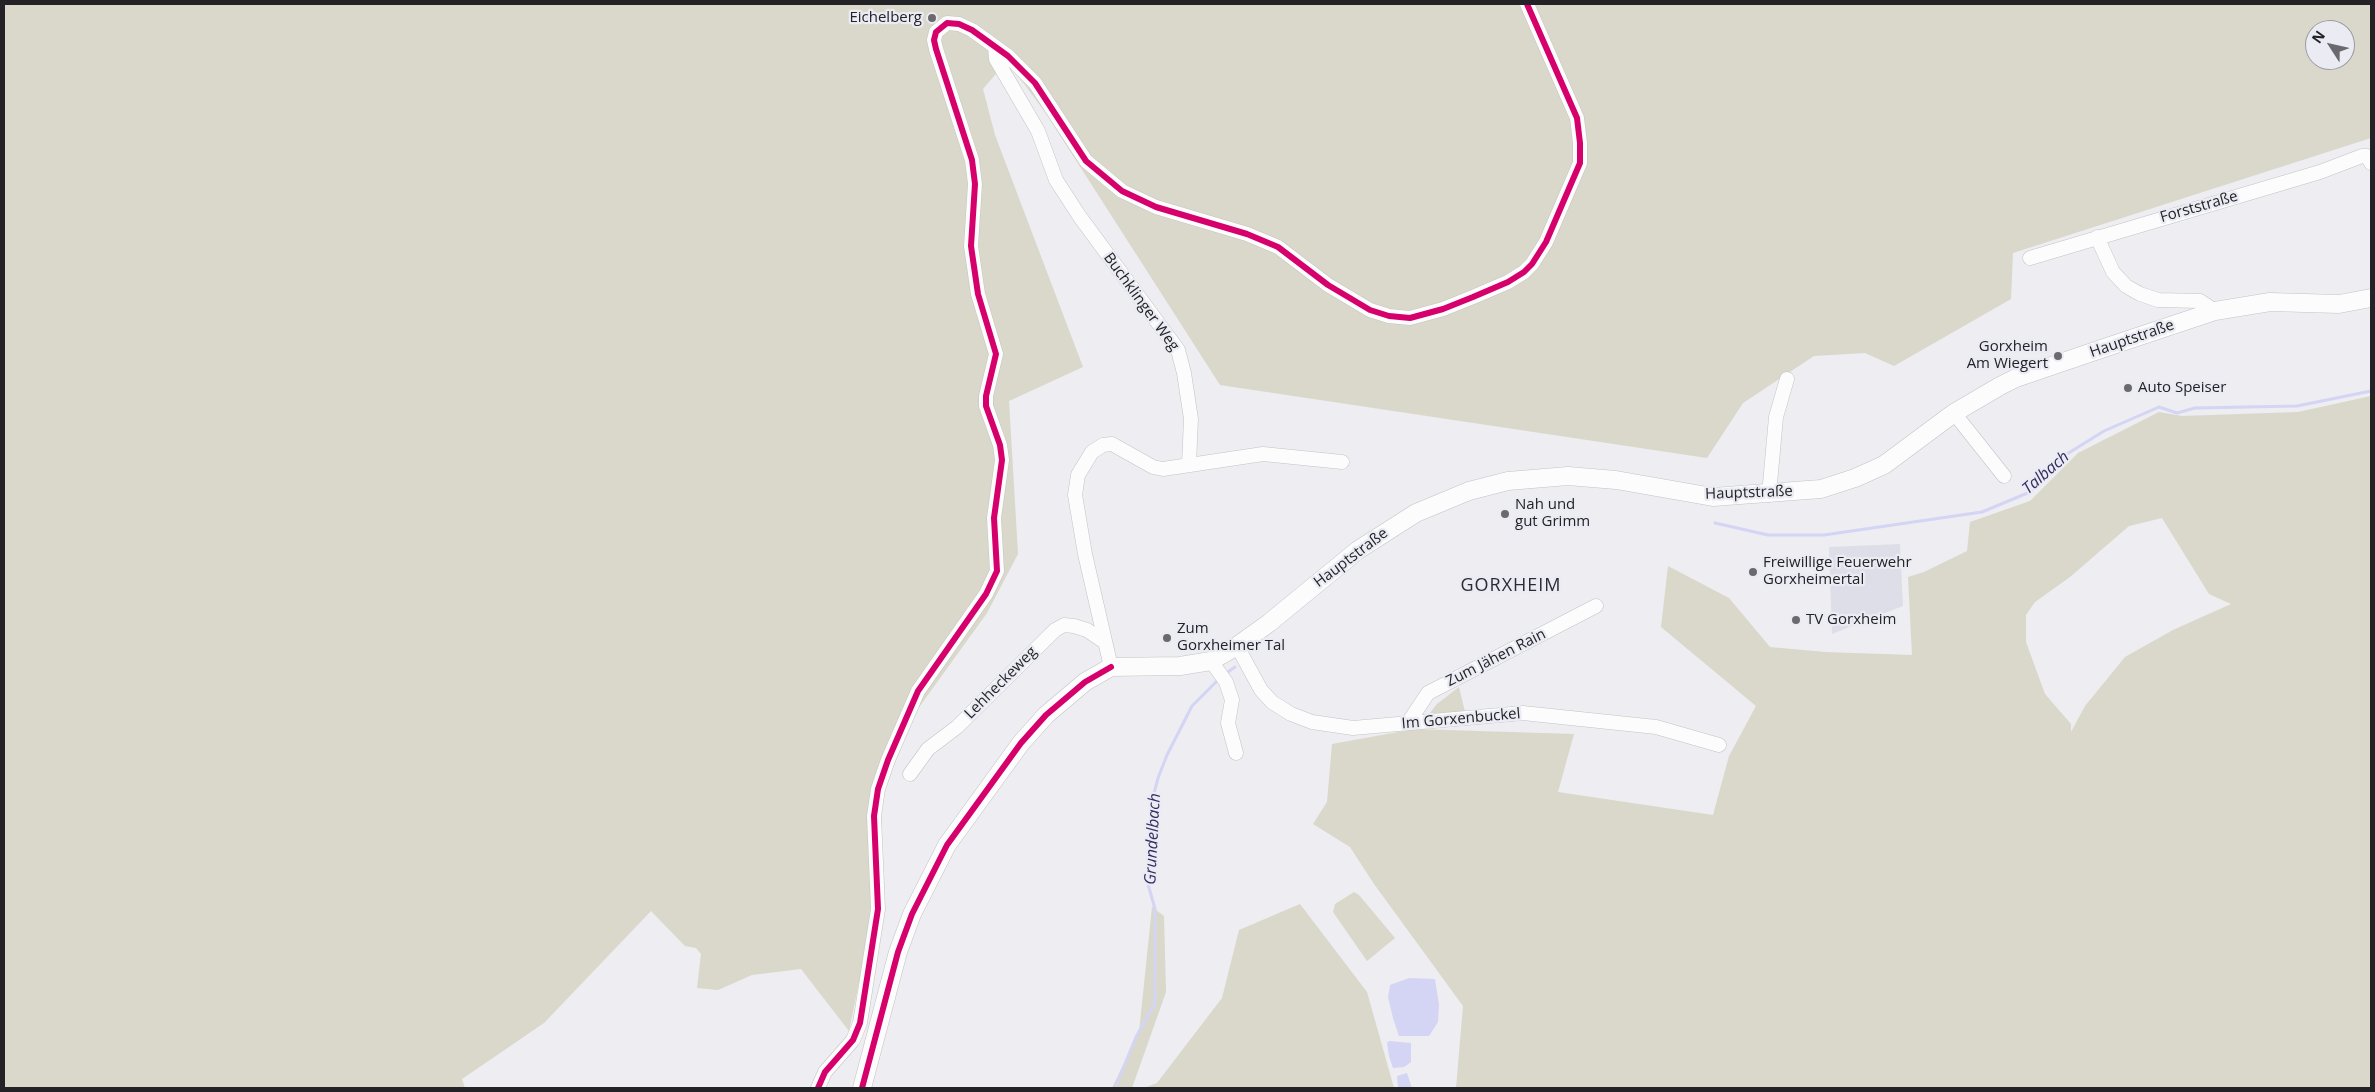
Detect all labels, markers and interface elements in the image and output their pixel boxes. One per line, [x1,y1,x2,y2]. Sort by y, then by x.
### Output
place label: Eichelberg [849,9,922,27]
marker: Eichelberg [926,12,938,24]
north arrow [2305,20,2355,70]
text: N [2307,27,2329,47]
street label: Forststraße [2158,187,2240,227]
street label: Buchklinger Weg [1099,249,1183,355]
street label: Hauptstraße [2088,316,2176,362]
place label: Gorxheim Am Wiegert [1967,338,2048,373]
marker: Gorxheim Am Wiegert [2052,350,2064,362]
place label: Auto Speiser [2138,379,2226,397]
marker: Auto Speiser [2122,382,2134,394]
water label: Talbach [2019,447,2073,499]
street label: Hauptstraße [1705,482,1793,504]
place label: Nah und gut Grimm [1515,496,1590,531]
marker: Nah und gut Grimm [1499,508,1511,520]
street label: Hauptstraße [1311,524,1391,592]
place label: Freiwillige Feuerwehr Gorxheimertal [1763,554,1912,589]
marker: Freiwillige Feuerwehr Gorxheimertal [1747,566,1759,578]
district label: GORXHEIM [1459,575,1563,597]
place label: TV Gorxheim [1806,611,1896,629]
marker: TV Gorxheim [1790,614,1802,626]
place label: Zum Gorxheimer Tal [1177,620,1285,655]
street label: Zum Jähen Rain [1443,625,1549,691]
marker: Zum Gorxheimer Tal [1161,632,1173,644]
street label: Lehheckeweg [961,643,1041,723]
street label: Im Gorxenbuckel [1401,705,1521,733]
water label: Grundelbach [1141,793,1165,885]

